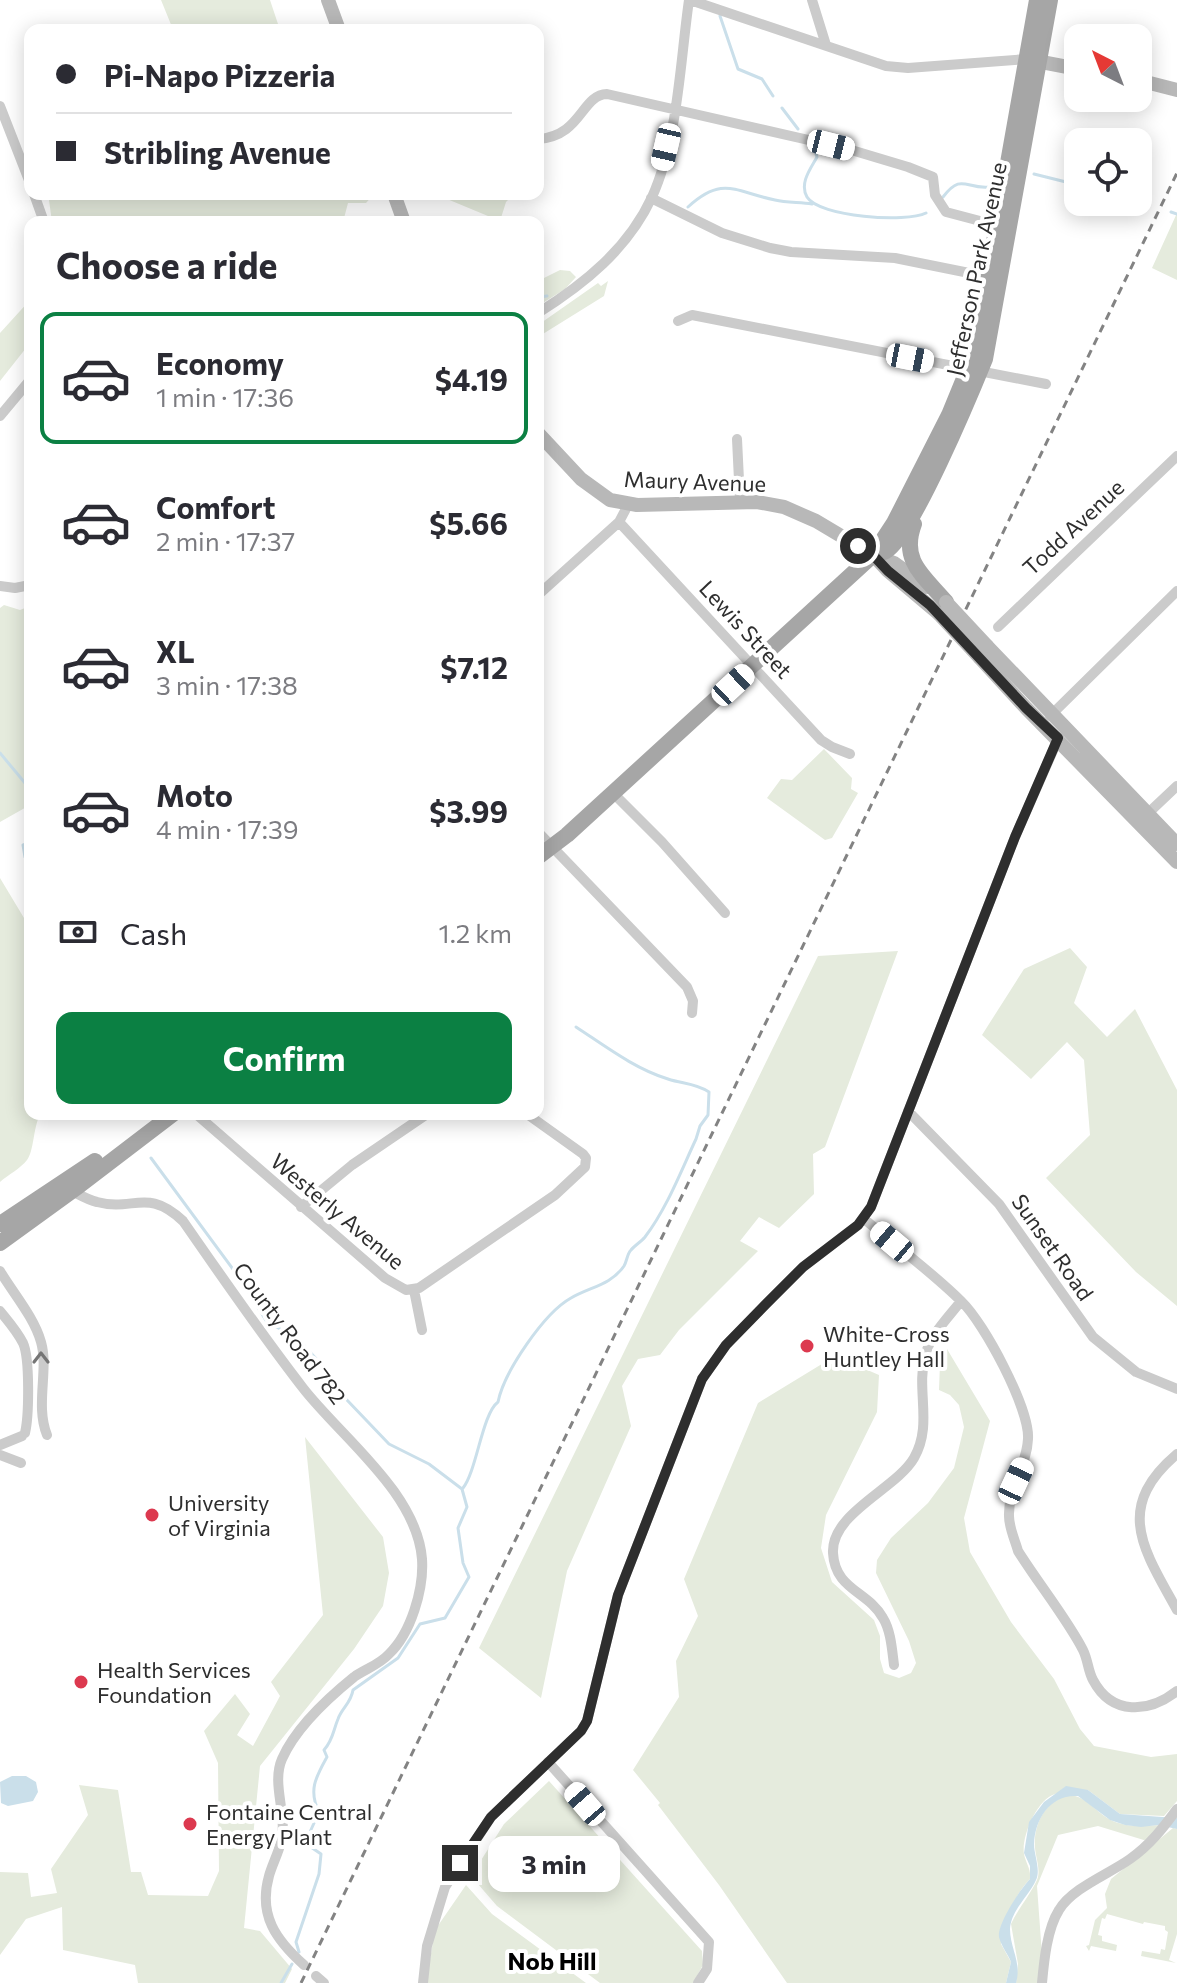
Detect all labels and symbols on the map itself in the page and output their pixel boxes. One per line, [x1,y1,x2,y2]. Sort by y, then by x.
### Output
north arrow [1064,24,1152,112]
car [649,121,683,173]
car [805,128,857,162]
street label: Jefferson Park Avenue [940,160,1012,378]
car [884,342,936,374]
street label: Maury Avenue [623,465,767,497]
street label: Todd Avenue [1017,473,1129,581]
route start [840,528,876,564]
street label: Lewis Street [694,575,798,683]
car [707,660,759,710]
street label: Westerly Avenue [266,1147,410,1275]
street label: Sunset Road [1006,1189,1100,1305]
car [866,1217,918,1267]
street label: County Road 782 [228,1257,352,1409]
place label: White-Cross Huntley Hall [823,1320,950,1372]
marker: White-Cross Huntley Hall [798,1337,816,1355]
one-way arrow [32,1351,50,1364]
car [995,1454,1037,1508]
place label: University of Virginia [168,1489,271,1541]
marker: University of Virginia [143,1506,161,1524]
place label: Health Services Foundation [97,1656,251,1708]
marker: Health Services Foundation [72,1673,90,1691]
car [560,1778,610,1830]
place label: Fontaine Central Energy Plant [206,1798,372,1850]
marker: Fontaine Central Energy Plant [181,1815,199,1833]
callout: 3 min [488,1835,620,1891]
route end [442,1845,478,1881]
district label: Nob Hill [508,1946,596,1975]

